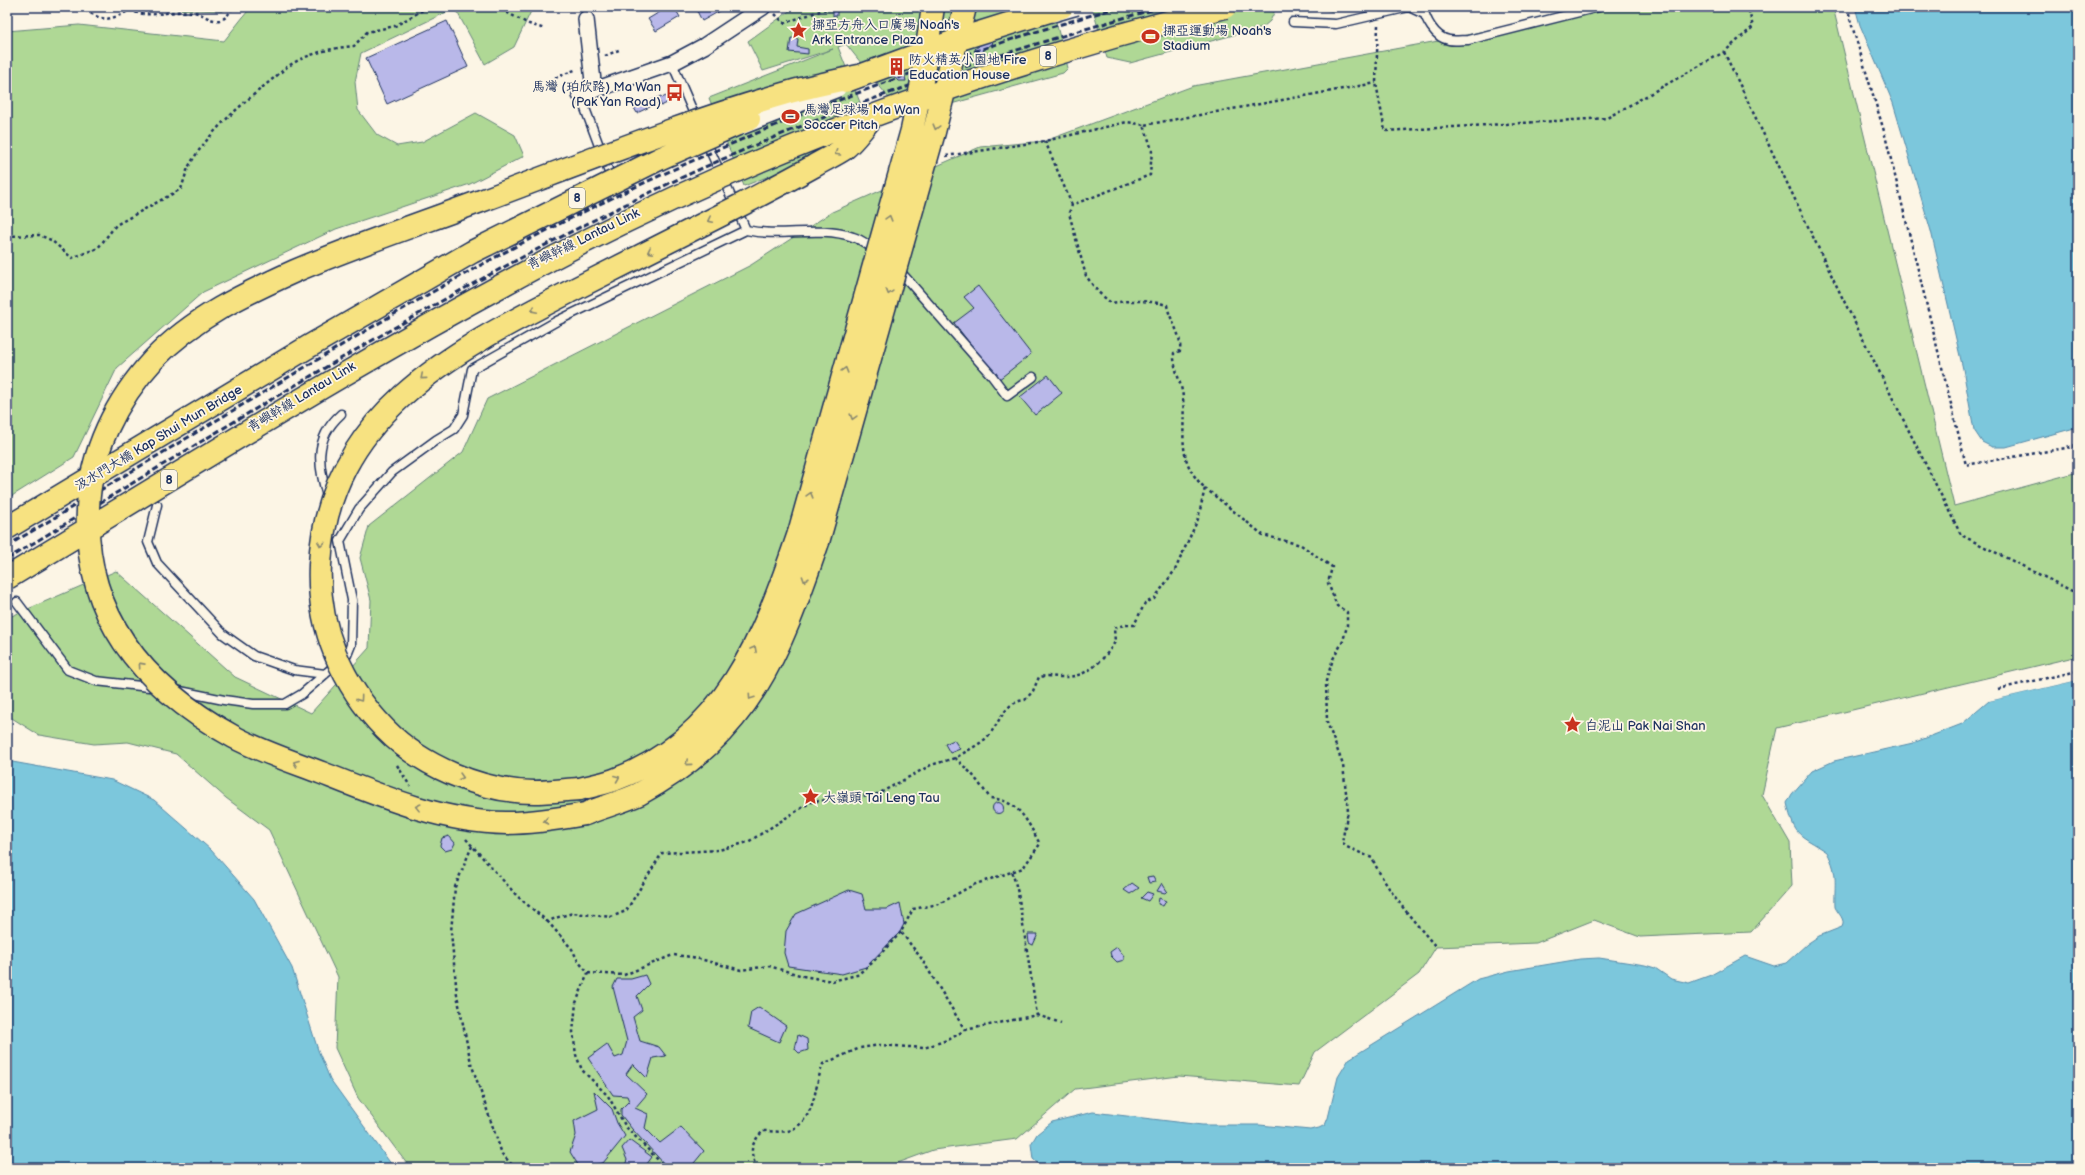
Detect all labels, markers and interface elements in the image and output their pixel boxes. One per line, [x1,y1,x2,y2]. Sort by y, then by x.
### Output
place label: 挪亞方舟入口廣場 Noah's Ark Entrance Plaza [812,17,960,48]
place icon: 挪亞方舟入口廣場 Noah's Ark Entrance Plaza [789,21,809,41]
place label: 挪亞運動場 Noah's Stadium [1163,23,1272,54]
sports icon: 挪亞運動場 Noah's Stadium [1140,27,1160,47]
road number: 8 [1040,46,1056,66]
place label: 防火精英小園地 Fire Education House [909,52,1027,83]
building icon: 防火精英小園地 Fire Education House [886,56,906,76]
place label: 馬灣 (珀欣路) Ma Wan (Pak Yan Road) [532,79,661,110]
bus stop icon: 馬灣 (珀欣路) Ma Wan (Pak Yan Road) [664,83,684,103]
place label: 馬灣足球場 Ma Wan Soccer Pitch [804,102,920,133]
sports icon: 馬灣足球場 Ma Wan Soccer Pitch [781,106,801,126]
one-way arrow [932,123,941,130]
one-way arrow [834,148,841,155]
road number: 8 [569,188,585,208]
street label: 青嶼幹線 Lantau Link [525,204,643,273]
one-way arrow [884,215,892,222]
one-way arrow [707,216,714,223]
one-way arrow [646,246,654,254]
one-way arrow [885,288,894,295]
one-way arrow [530,305,538,313]
street label: 青嶼幹線 Lantau Link [245,358,359,435]
one-way arrow [840,367,849,374]
one-way arrow [420,373,427,380]
street label: 汲水門大橋 Kap Shui Mun Bridge [72,381,245,494]
one-way arrow [849,413,858,420]
road number: 8 [161,470,177,490]
one-way arrow [805,492,814,499]
one-way arrow [317,541,326,547]
one-way arrow [801,575,810,582]
one-way arrow [749,646,756,654]
one-way arrow [138,662,146,670]
one-way arrow [749,692,756,699]
one-way arrow [355,694,362,701]
place icon: 白泥山 Pak Nai Shan [1562,715,1582,735]
place label: 白泥山 Pak Nai Shan [1585,718,1706,734]
one-way arrow [685,758,692,765]
one-way arrow [293,760,300,768]
one-way arrow [457,772,464,781]
one-way arrow [613,775,620,783]
place icon: 大嶺頭 Tai Leng Tau [800,787,820,807]
place label: 大嶺頭 Tai Leng Tau [823,790,940,806]
one-way arrow [415,803,422,812]
one-way arrow [543,816,549,824]

